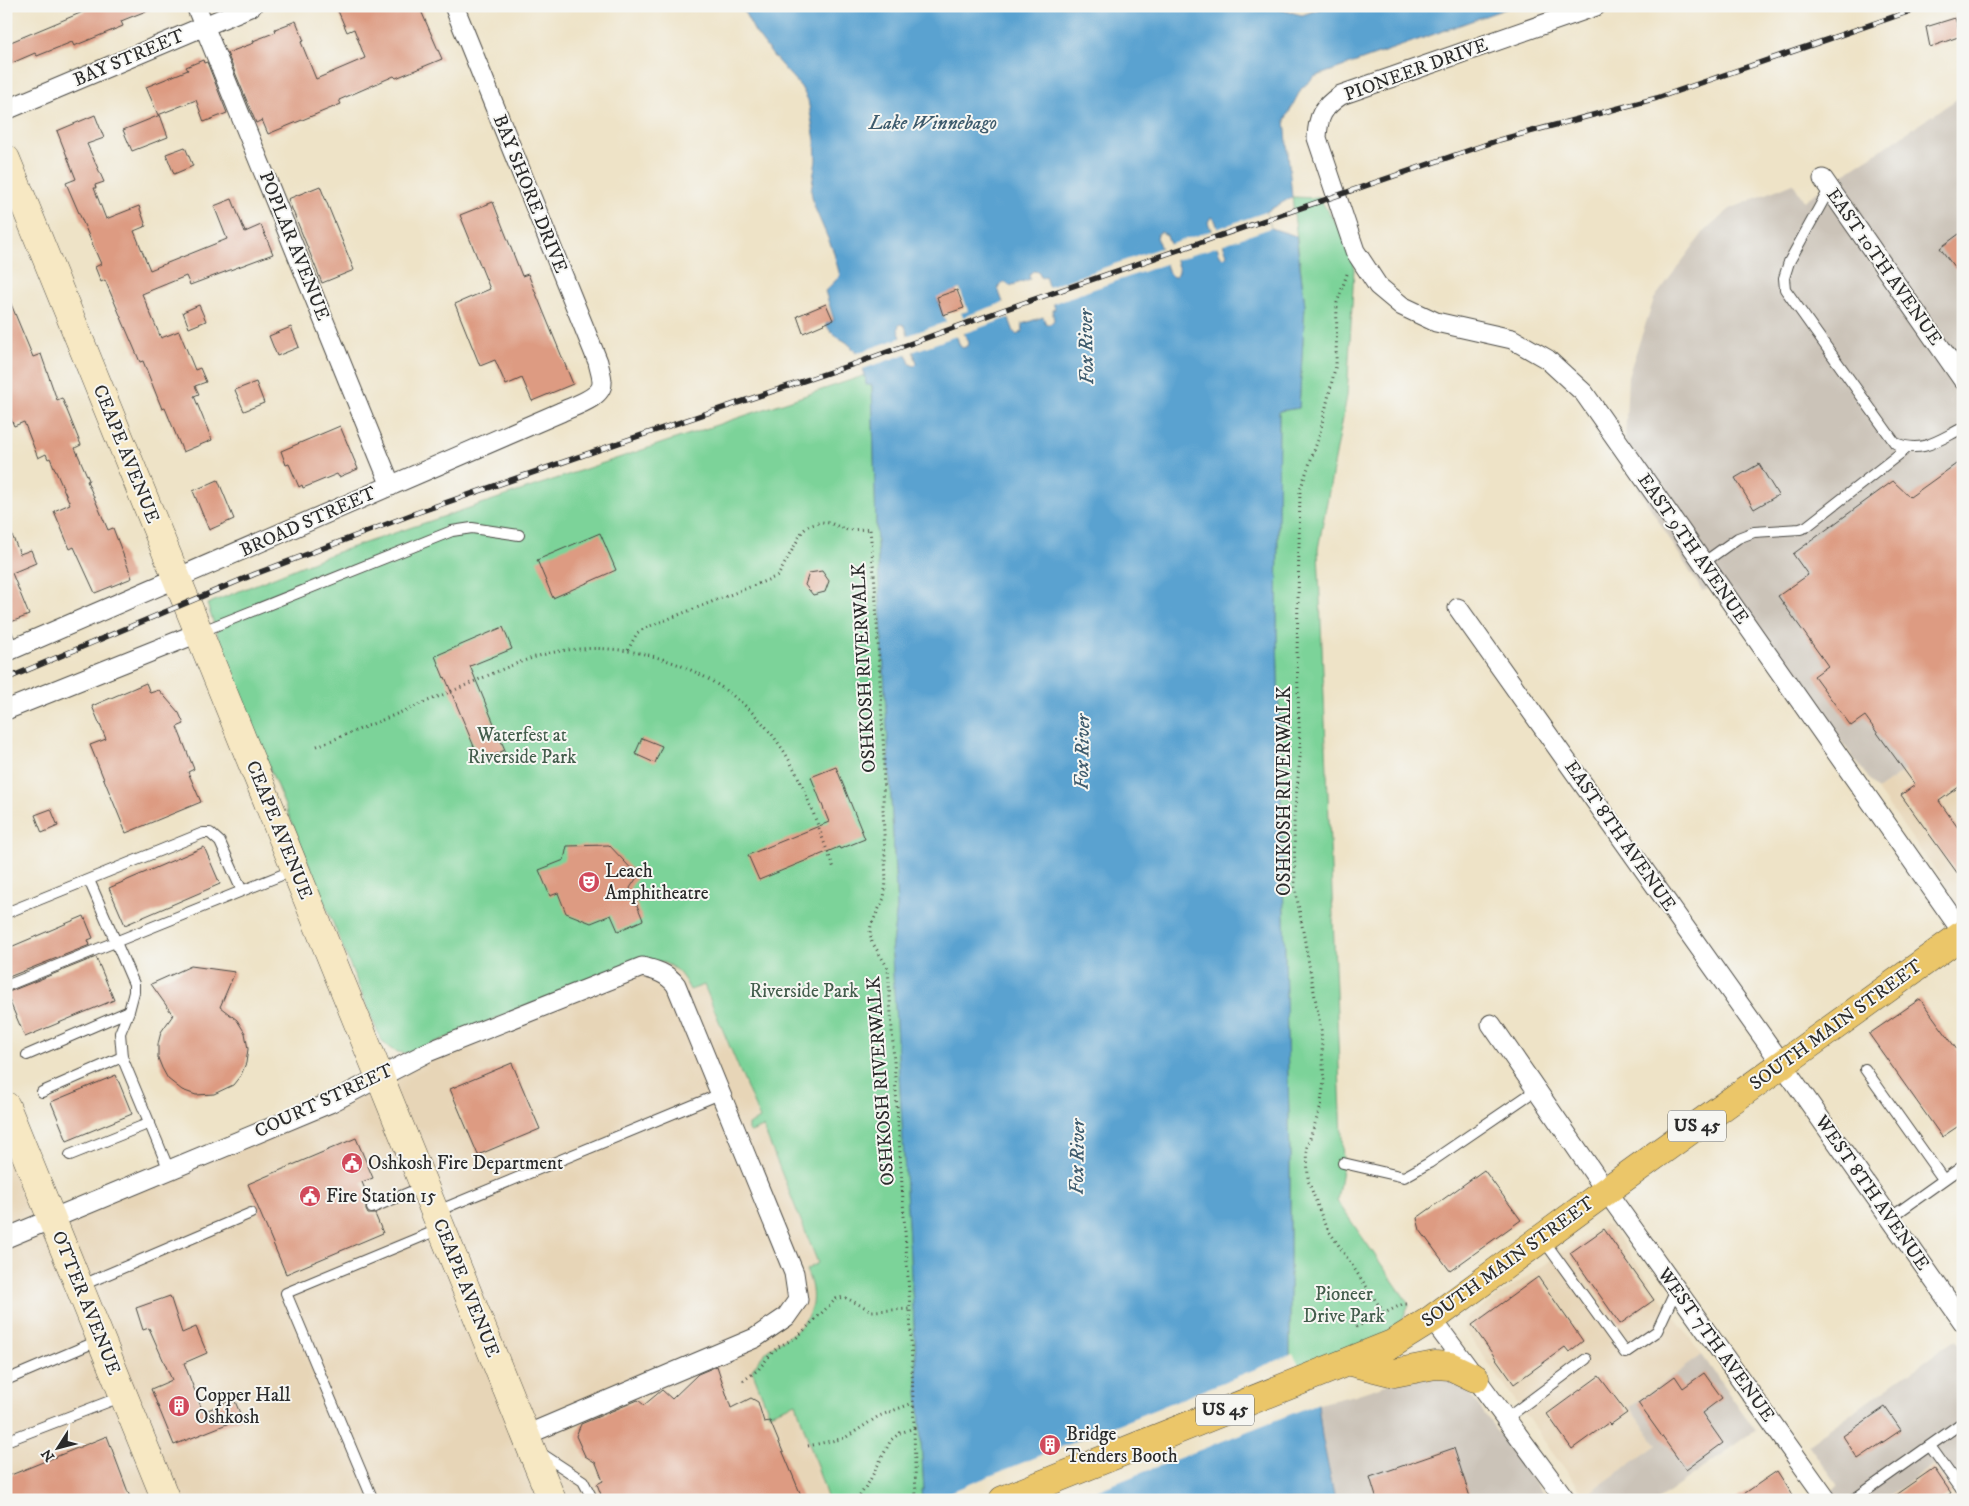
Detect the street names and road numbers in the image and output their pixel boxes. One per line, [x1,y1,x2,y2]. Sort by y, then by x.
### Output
street label: BAY STREET [70,24,188,92]
street label: PIONEER DRIVE [1341,33,1491,107]
street label: BAY SHORE DRIVE [488,111,572,277]
street label: POPLAR AVENUE [254,168,334,324]
street label: EAST 10TH AVENUE [1821,184,1947,350]
street label: CEAPE AVENUE [88,381,164,527]
street label: EAST 9TH AVENUE [1632,469,1754,629]
street label: BROAD STREET [236,481,380,562]
street label: OSHKOSH RIVERWALK [847,562,881,773]
street label: OSHKOSH RIVERWALK [1273,685,1296,896]
street label: EAST 8TH AVENUE [1559,756,1681,916]
street label: CEAPE AVENUE [241,757,317,903]
street label: SOUTH MAIN STREET [1745,954,1927,1095]
street label: OSHKOSH RIVERWALK [862,975,900,1187]
street label: COURT STREET [251,1059,397,1143]
road number: US 45 [1668,1110,1726,1142]
street label: WEST 8TH AVENUE [1809,1110,1934,1275]
street label: SOUTH MAIN STREET [1417,1191,1599,1332]
street label: CEAPE AVENUE [428,1215,504,1361]
street label: OTTER AVENUE [47,1228,125,1378]
street label: WEST 7TH AVENUE [1652,1263,1780,1426]
road number: US 45 [1196,1394,1254,1426]

